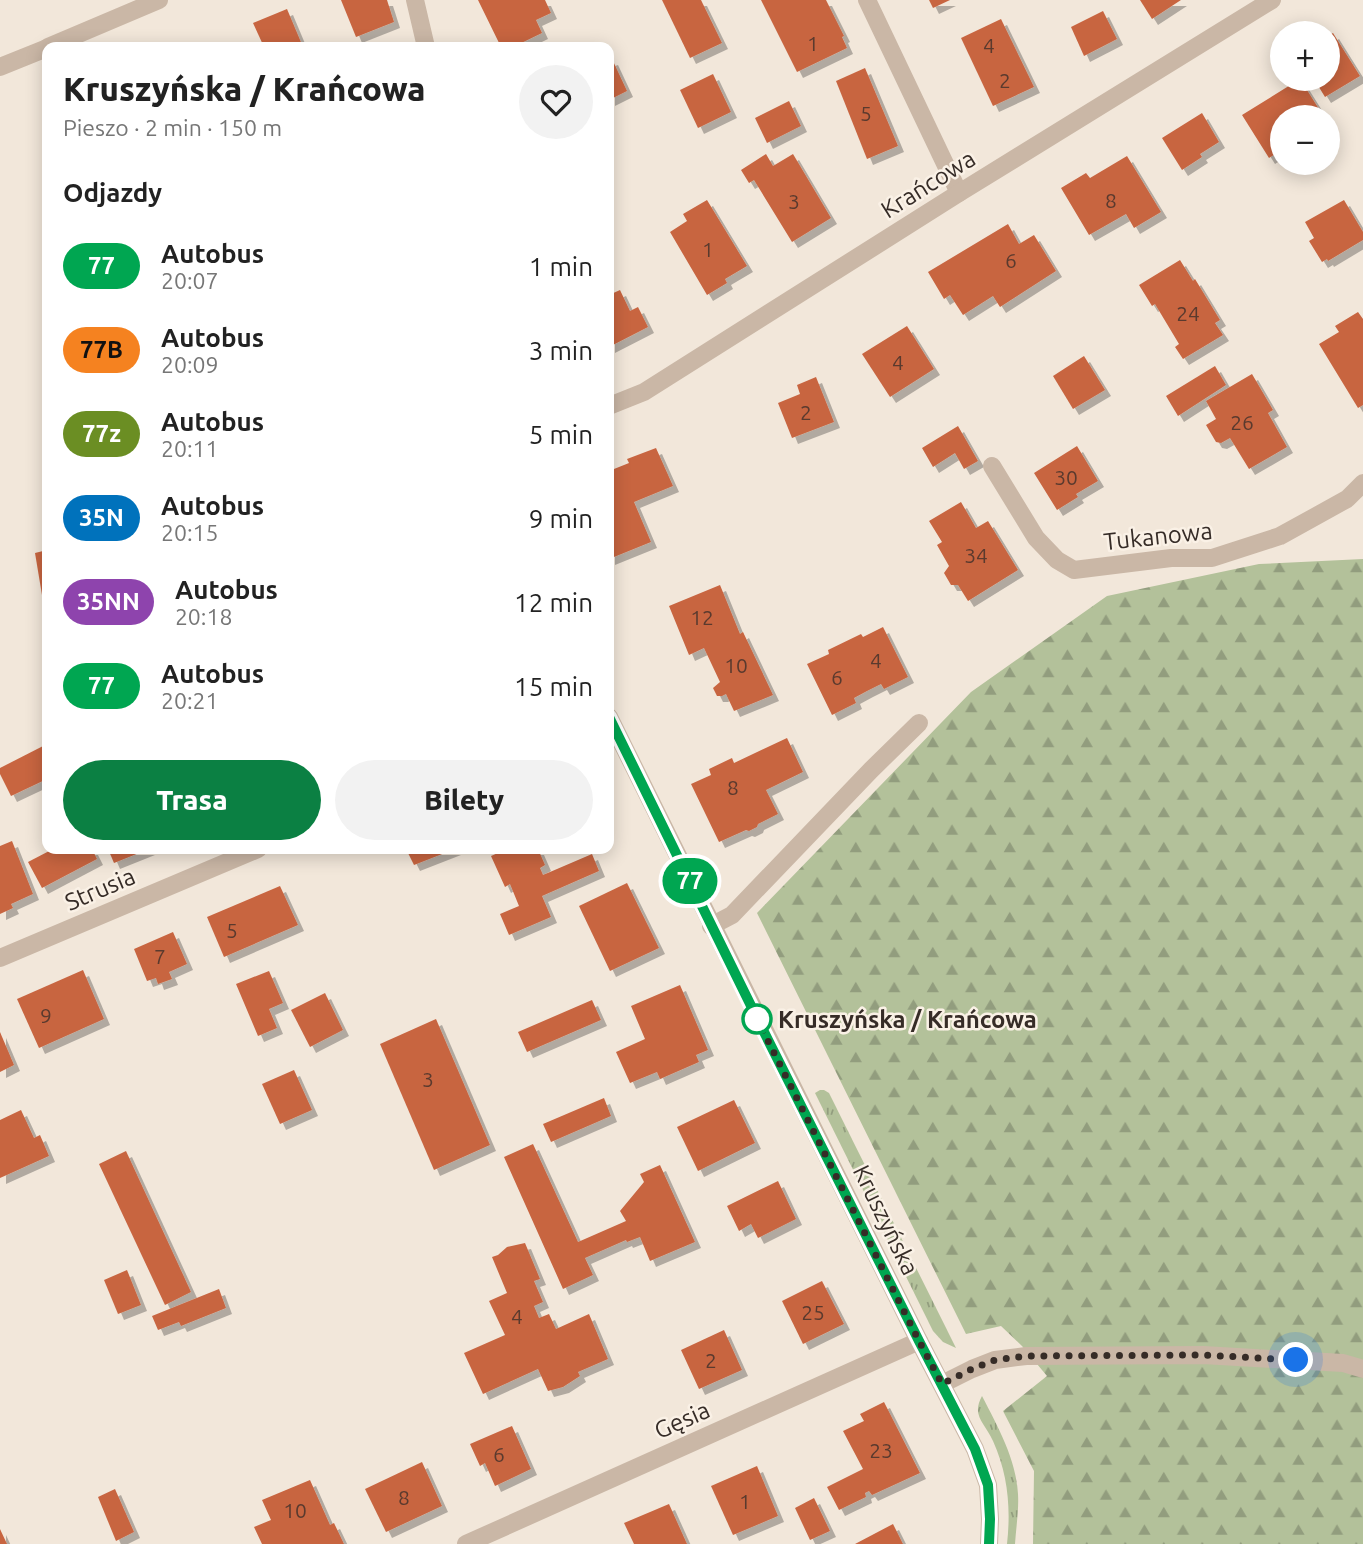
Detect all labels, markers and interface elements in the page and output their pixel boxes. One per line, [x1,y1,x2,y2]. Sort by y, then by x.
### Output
map controls [1270,21,1340,175]
button: + [1270,21,1340,91]
house number: 1 [807,31,819,55]
house number: 4 [983,33,995,57]
button: heart [519,65,593,139]
house number: 2 [999,68,1011,92]
text: Kruszyńska / Krańcowa [63,70,426,107]
house number: 5 [860,101,872,125]
button: − [1270,105,1340,175]
text: Pieszo · 2 min · 150 m [63,115,282,140]
street label: Krańcowa [876,145,980,223]
text: Odjazdy [63,178,162,207]
house number: 8 [1105,188,1117,212]
house number: 3 [788,189,800,213]
house number: 1 [702,237,714,261]
text: Autobus [161,239,264,268]
house number: 6 [1005,248,1017,272]
text: 77 [88,252,115,279]
text: 1 min [529,252,593,281]
text: 20:07 [161,268,219,293]
house number: 24 [1176,301,1200,325]
text: Autobus [161,323,264,352]
text: 77B [80,336,123,363]
text: 3 min [529,336,593,365]
house number: 4 [892,350,904,374]
text: 20:09 [161,352,219,377]
house number: 2 [800,400,812,424]
text: Autobus [161,407,264,436]
house number: 26 [1230,410,1254,434]
text: 77z [82,420,121,447]
text: 5 min [529,420,593,449]
text: 20:11 [161,436,219,461]
house number: 30 [1054,465,1078,489]
text: Autobus [161,491,264,520]
text: 35N [79,504,124,531]
text: 9 min [529,504,593,533]
street label: Tukanowa [1102,517,1214,555]
text: 20:15 [161,520,219,545]
house number: 34 [964,543,988,567]
text: Autobus [175,575,278,604]
text: 35NN [77,588,140,615]
text: 12 min [514,588,593,617]
text: 20:18 [175,604,232,629]
house number: 12 [690,605,714,629]
house number: 4 [870,648,882,672]
house number: 10 [724,653,748,677]
text: Autobus [161,659,264,688]
house number: 6 [831,665,843,689]
text: 77 [88,672,115,699]
text: 15 min [514,672,593,701]
text: 20:21 [161,688,219,713]
button: Trasa [63,760,321,840]
button: Bilety [335,760,593,840]
house number: 8 [727,775,739,799]
line badge: 77 [658,858,722,904]
street label: Strusia [61,862,139,916]
text: 77 [676,867,704,894]
house number: 5 [226,918,238,942]
house number: 7 [154,944,166,968]
house number: 9 [40,1003,52,1027]
marker: Kruszyńska / Krańcowa [742,1004,772,1034]
place label: Kruszyńska / Krańcowa [778,1006,1037,1033]
house number: 3 [422,1067,434,1091]
street label: Kruszyńska [848,1161,924,1279]
house number: 25 [801,1300,825,1324]
house number: 4 [511,1304,523,1328]
your location [1278,1342,1313,1377]
house number: 2 [705,1348,717,1372]
street label: Gęsia [650,1396,714,1444]
house number: 23 [869,1438,893,1462]
house number: 6 [493,1442,505,1466]
house number: 8 [398,1485,410,1509]
house number: 1 [739,1489,751,1513]
house number: 10 [283,1498,307,1522]

